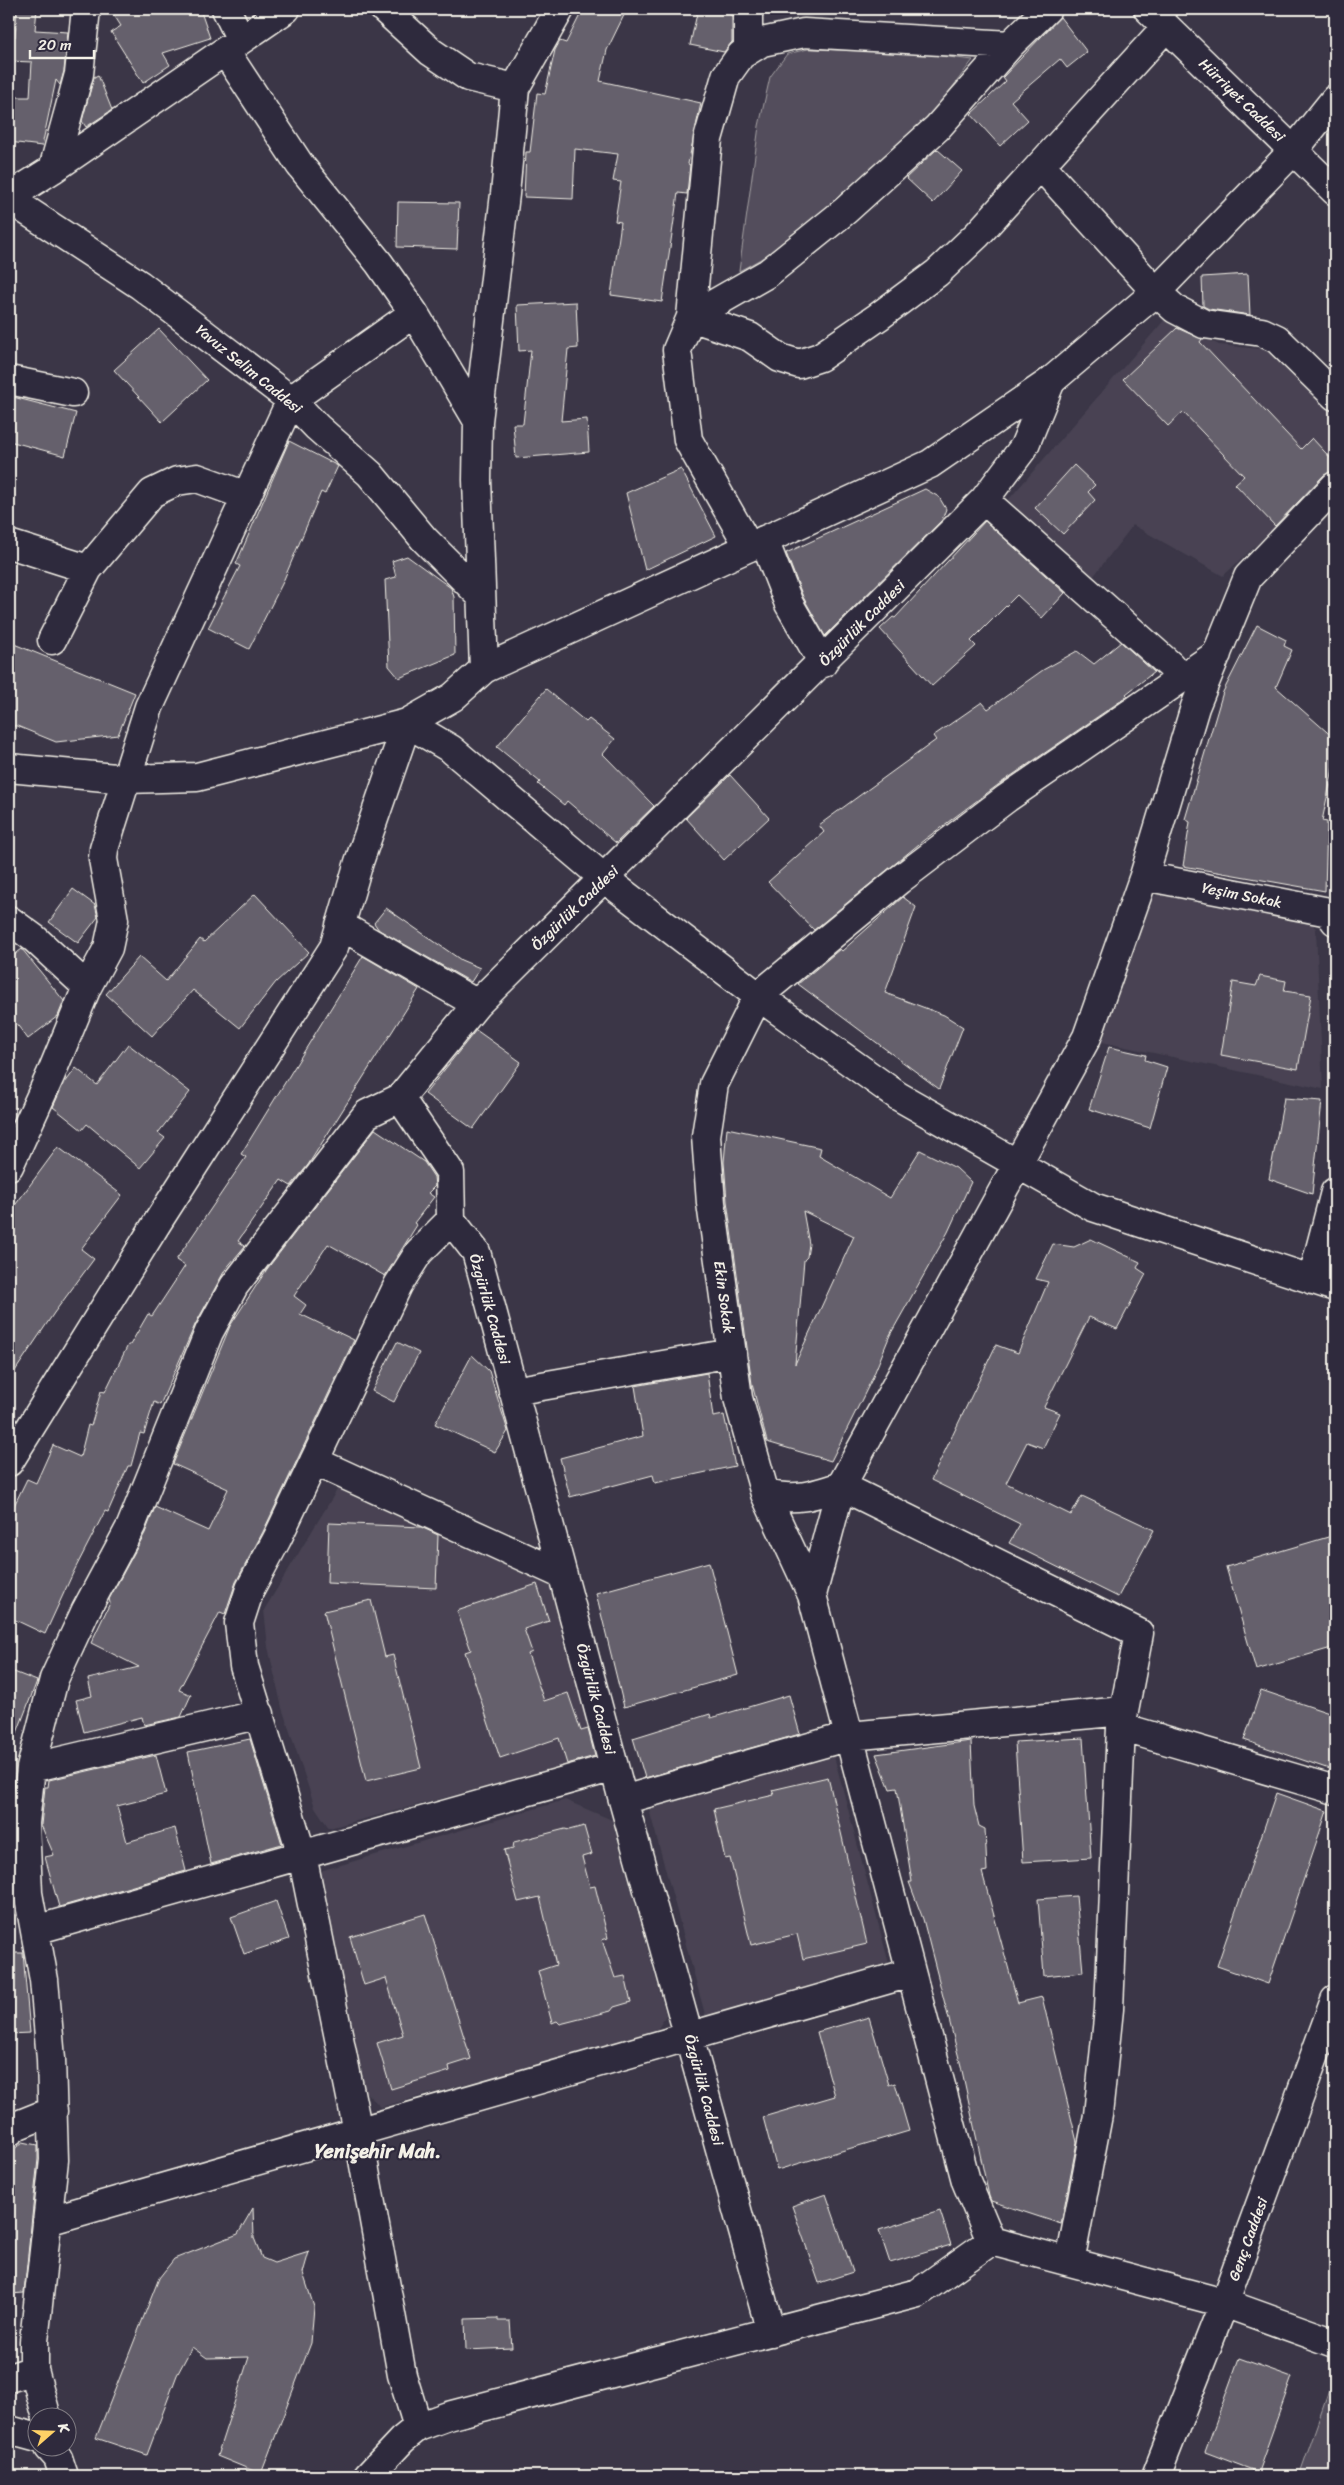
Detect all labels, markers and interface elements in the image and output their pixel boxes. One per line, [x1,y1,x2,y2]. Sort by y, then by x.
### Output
scale bar [30,28,94,60]
text: 20 m [38,32,72,58]
street label: Hürriyet Caddesi [1193,52,1292,149]
street label: Yavuz Selim Caddesi [190,318,309,421]
street label: Özgürlük Caddesi [812,573,912,673]
street label: Özgürlük Caddesi [525,858,626,957]
street label: Yeşim Sokak [1200,874,1284,916]
street label: Özgürlük Caddesi [462,1251,518,1368]
street label: Ekin Sokak [706,1259,742,1336]
street label: Özgürlük Caddesi [569,1640,624,1758]
street label: Özgürlük Caddesi [677,2031,732,2149]
district label: Yenişehir Mah. [315,2134,441,2169]
street label: Genç Caddesi [1221,2193,1275,2285]
north arrow [28,2408,78,2458]
text: K [50,2419,77,2437]

